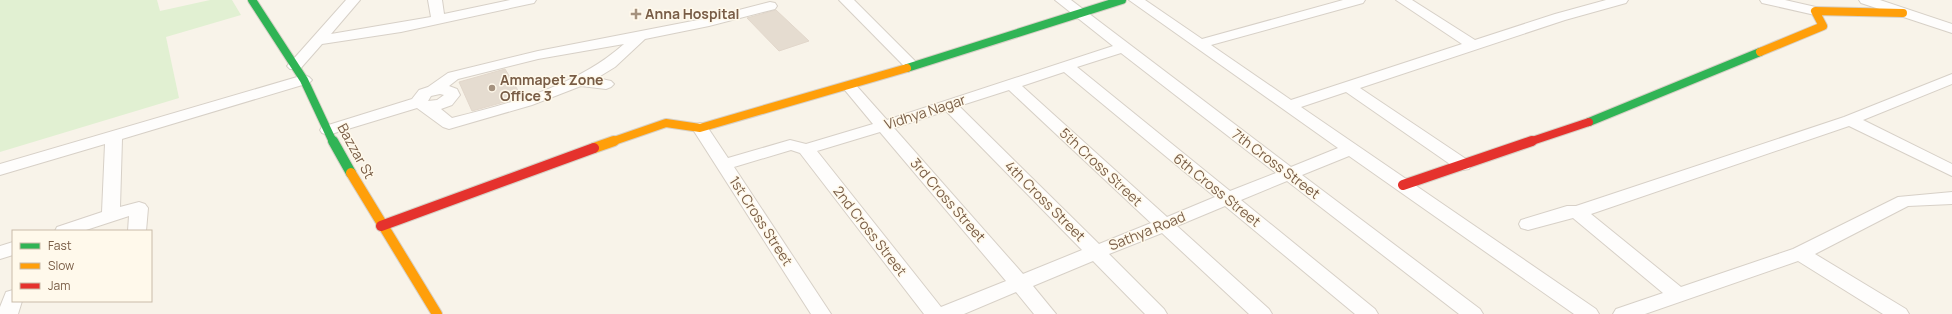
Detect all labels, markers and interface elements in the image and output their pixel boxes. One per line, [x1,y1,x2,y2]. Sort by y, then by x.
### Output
place label: Anna Hospital [645,4,740,23]
marker: Anna Hospital [630,8,642,20]
place label: Ammapet Zone Office 3 [500,70,604,105]
marker: Ammapet Zone Office 3 [487,83,497,93]
street label: Vidhya Nagar [882,89,968,134]
street label: Bazzar St [333,120,380,182]
street label: 5th Cross Street [1056,123,1147,210]
street label: 7th Cross Street [1228,124,1324,203]
street label: 6th Cross Street [1170,149,1265,231]
street label: 3rd Cross Street [907,154,990,246]
street label: 4th Cross Street [1001,156,1090,245]
street label: 1st Cross Street [725,172,798,269]
street label: 2nd Cross Street [829,182,912,280]
street label: Sathya Road [1106,207,1188,255]
legend [12,230,152,302]
text: Fast [48,237,72,254]
text: Slow [48,257,74,274]
text: Jam [48,277,70,294]

